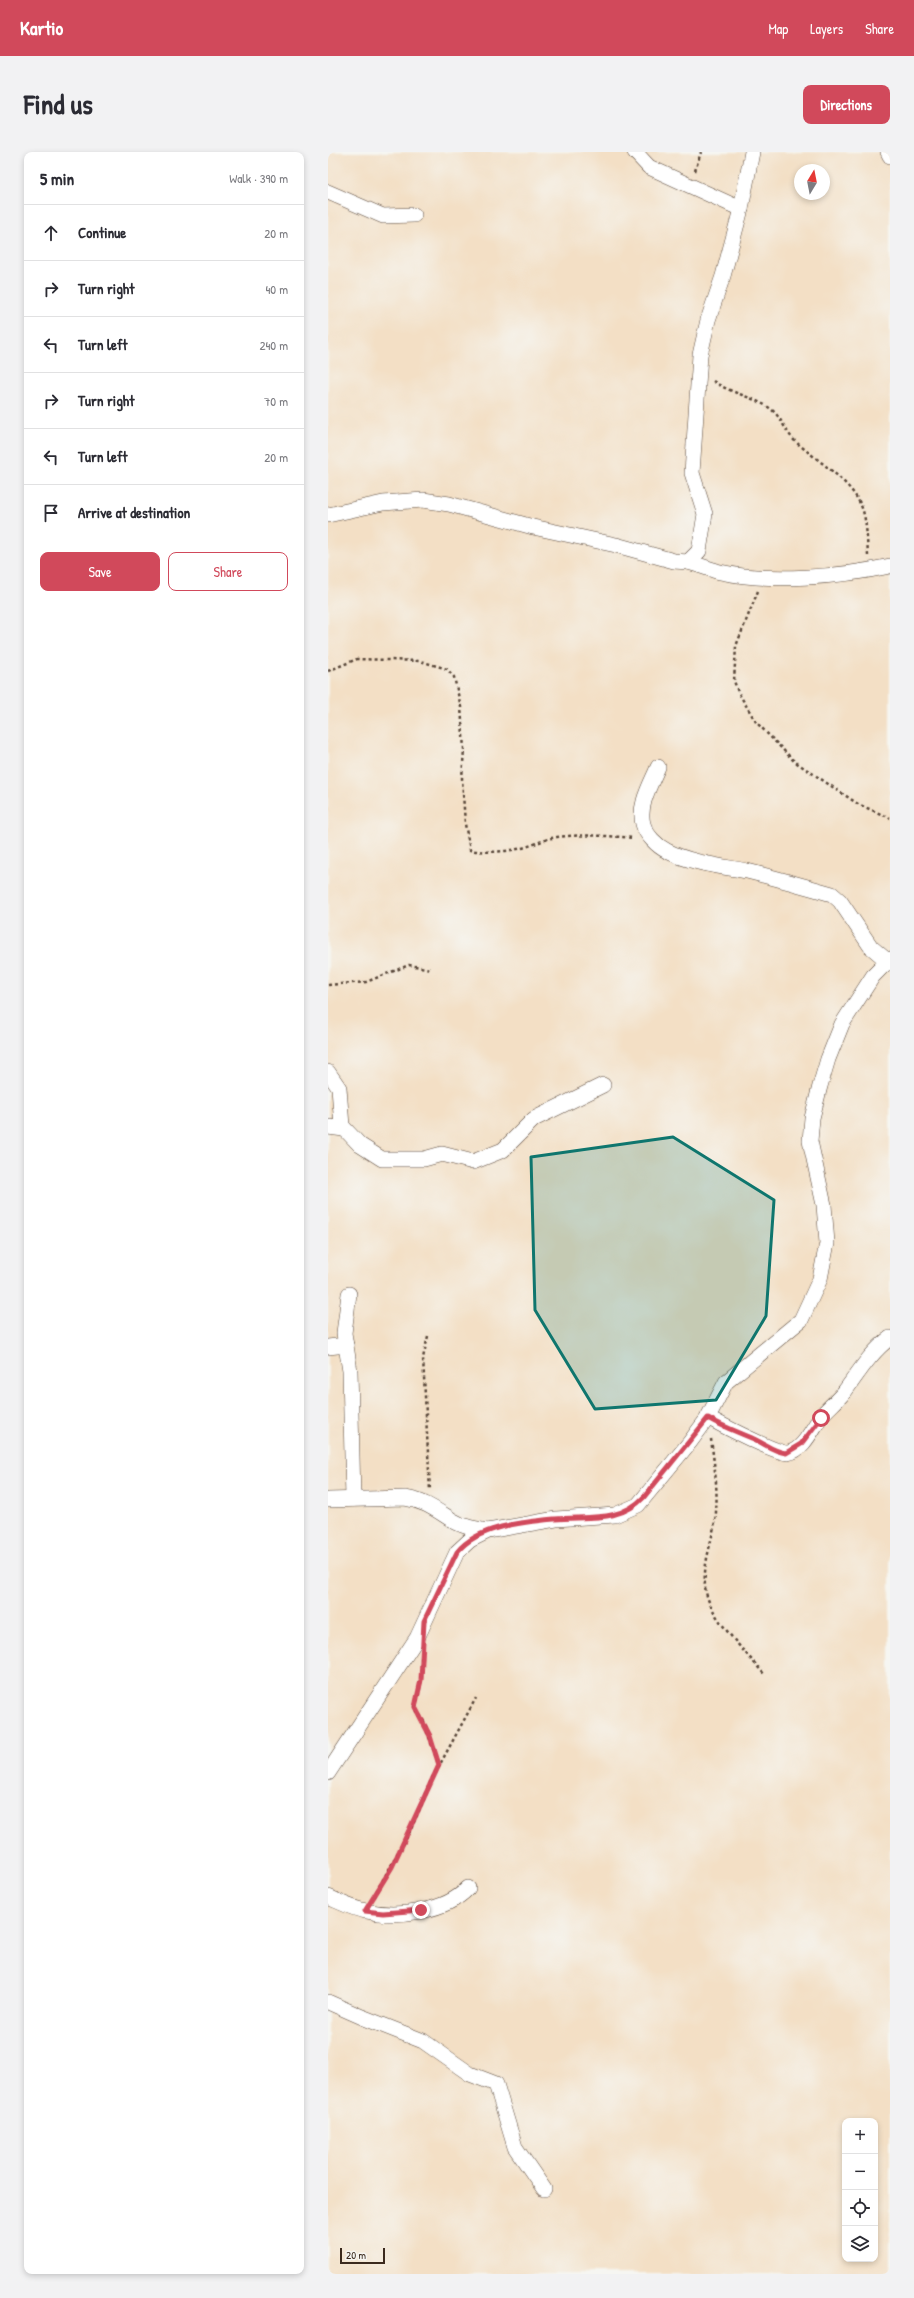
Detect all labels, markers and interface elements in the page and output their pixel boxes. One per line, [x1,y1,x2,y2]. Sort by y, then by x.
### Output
text: Kartio [20,15,63,41]
text: Map [768,19,788,38]
text: Layers [810,19,843,38]
text: Share [865,19,894,38]
text: Find us [24,85,93,123]
button: Directions [803,85,890,124]
north arrow [794,164,830,200]
text: 5 min [40,167,74,190]
text: Walk · 390 m [229,169,288,187]
icon: ahead [40,222,62,244]
text: Continue [78,222,126,243]
text: 20 m [264,224,288,242]
icon: right [40,278,62,300]
text: Turn right [78,278,134,299]
text: 40 m [265,280,288,298]
icon: left [40,334,62,356]
text: Turn left [78,334,128,355]
text: 240 m [259,336,288,354]
icon: right [40,390,62,412]
text: Turn right [78,390,134,411]
text: 70 m [264,392,288,410]
icon: left [40,446,62,468]
text: Turn left [78,446,128,467]
text: 20 m [264,448,288,466]
icon: arrive [40,502,62,524]
text: Arrive at destination [78,502,190,523]
button: Save [40,552,160,591]
button: Share [168,552,288,591]
route start [812,1409,830,1427]
route end [412,1901,430,1919]
map controls [842,2118,878,2262]
button: + [842,2118,878,2154]
button: − [842,2154,878,2190]
button: locate [842,2190,878,2226]
button: layers [842,2226,878,2262]
scale bar [340,2246,385,2265]
text: 20 m [346,2248,366,2262]

